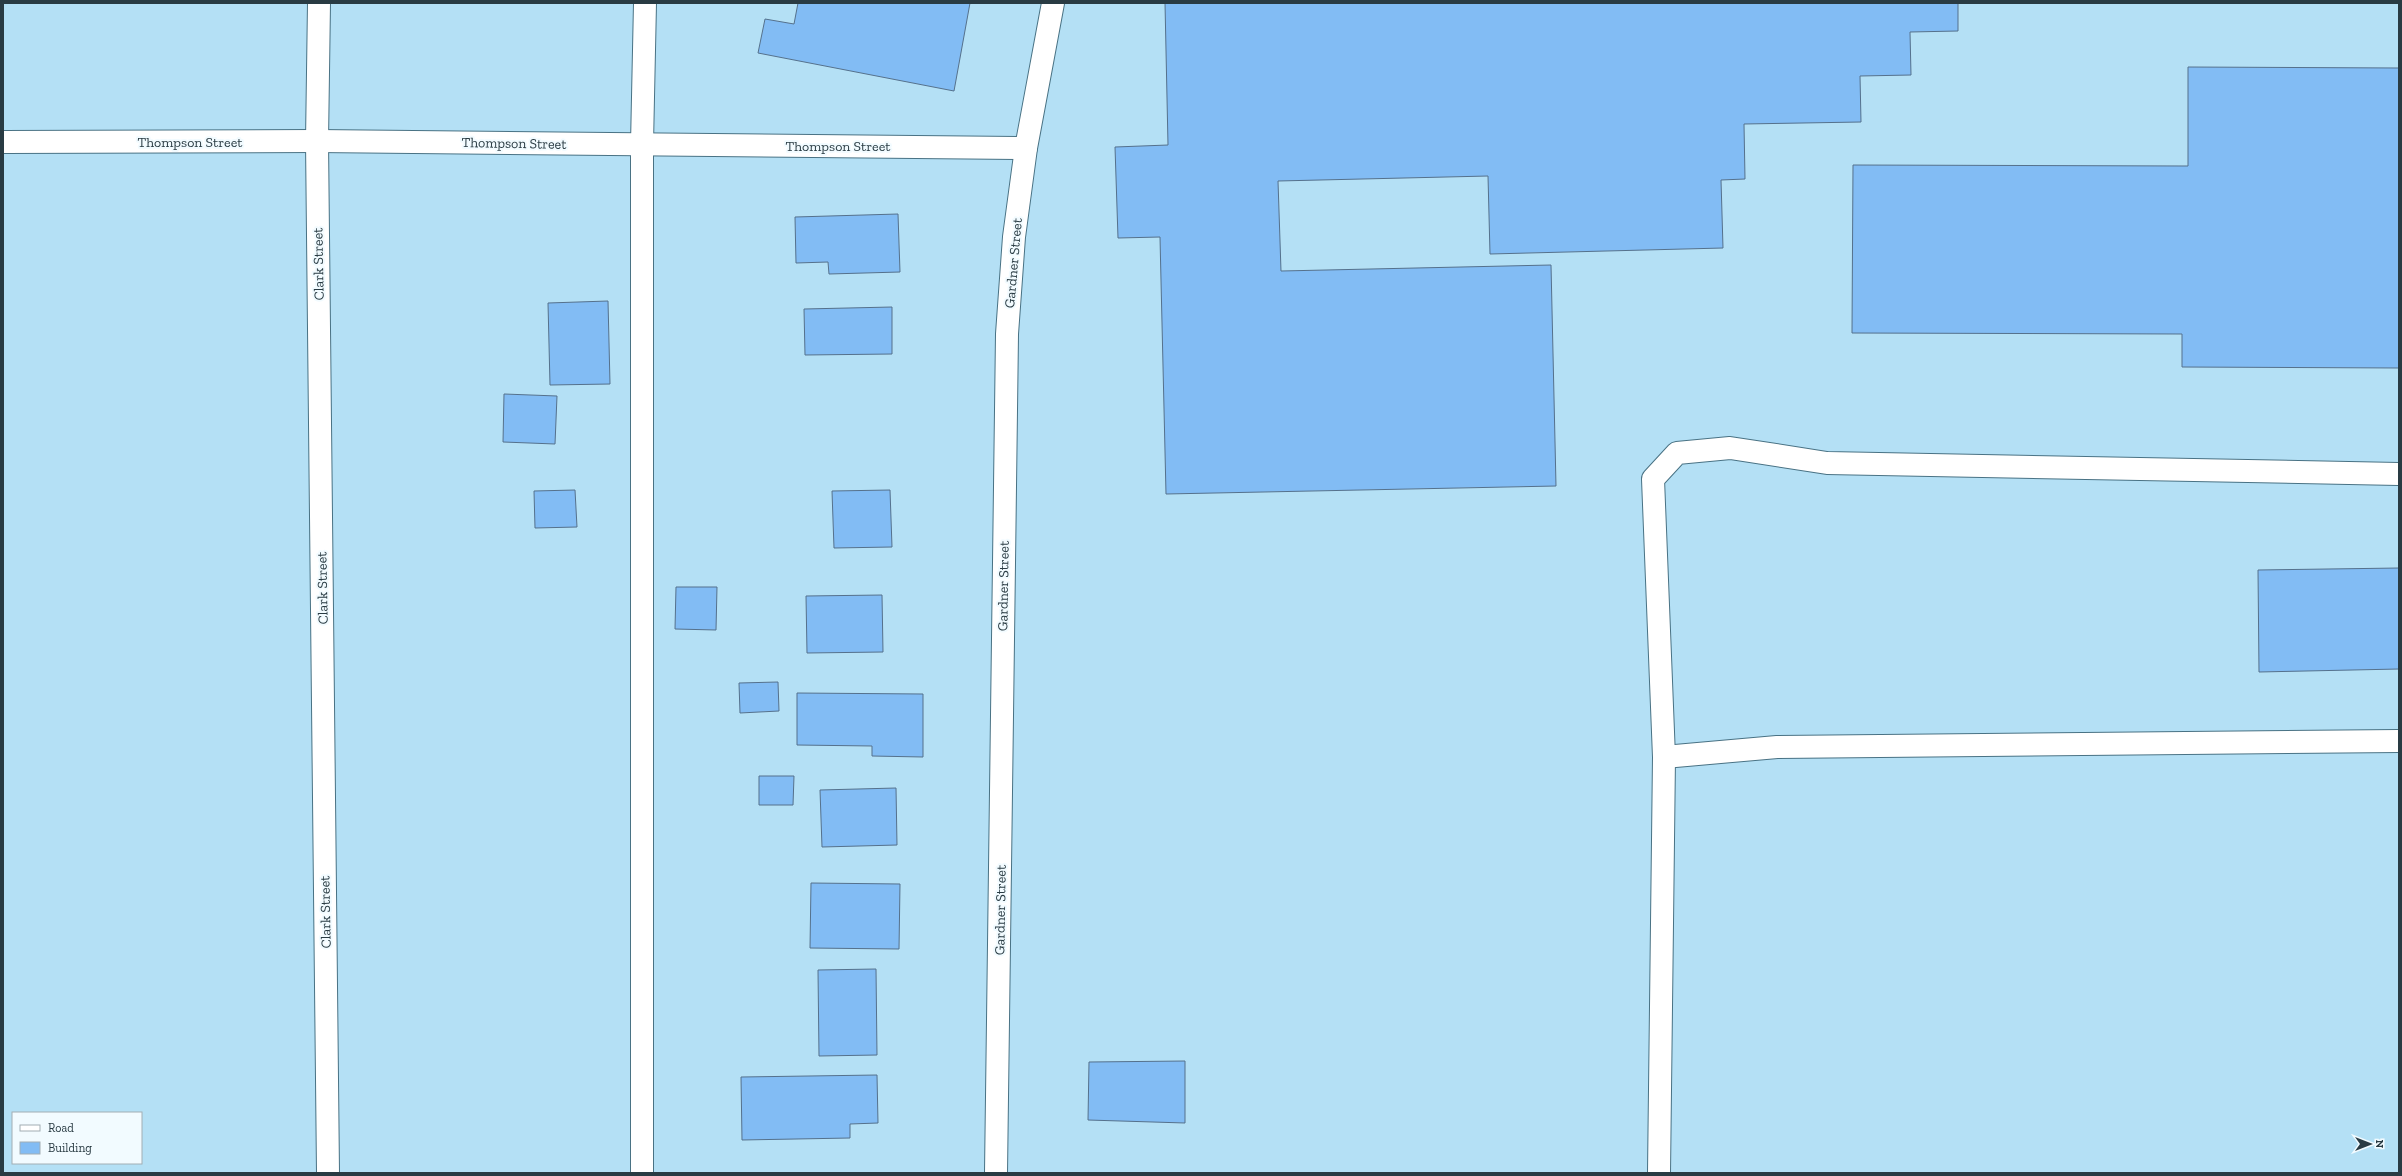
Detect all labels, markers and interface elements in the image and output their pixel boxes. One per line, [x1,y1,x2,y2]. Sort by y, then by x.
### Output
street label: Thompson Street [138,134,243,151]
street label: Thompson Street [461,134,567,153]
street label: Thompson Street [786,138,891,155]
street label: Gardner Street [1001,217,1026,309]
street label: Clark Street [309,227,328,300]
street label: Gardner Street [994,540,1013,631]
street label: Clark Street [313,551,332,624]
street label: Gardner Street [991,864,1010,955]
street label: Clark Street [316,875,335,948]
legend [12,1112,142,1164]
text: Road [48,1121,74,1135]
north arrow [2350,1124,2390,1164]
text: N [2373,1140,2386,1149]
text: Building [48,1141,92,1155]

